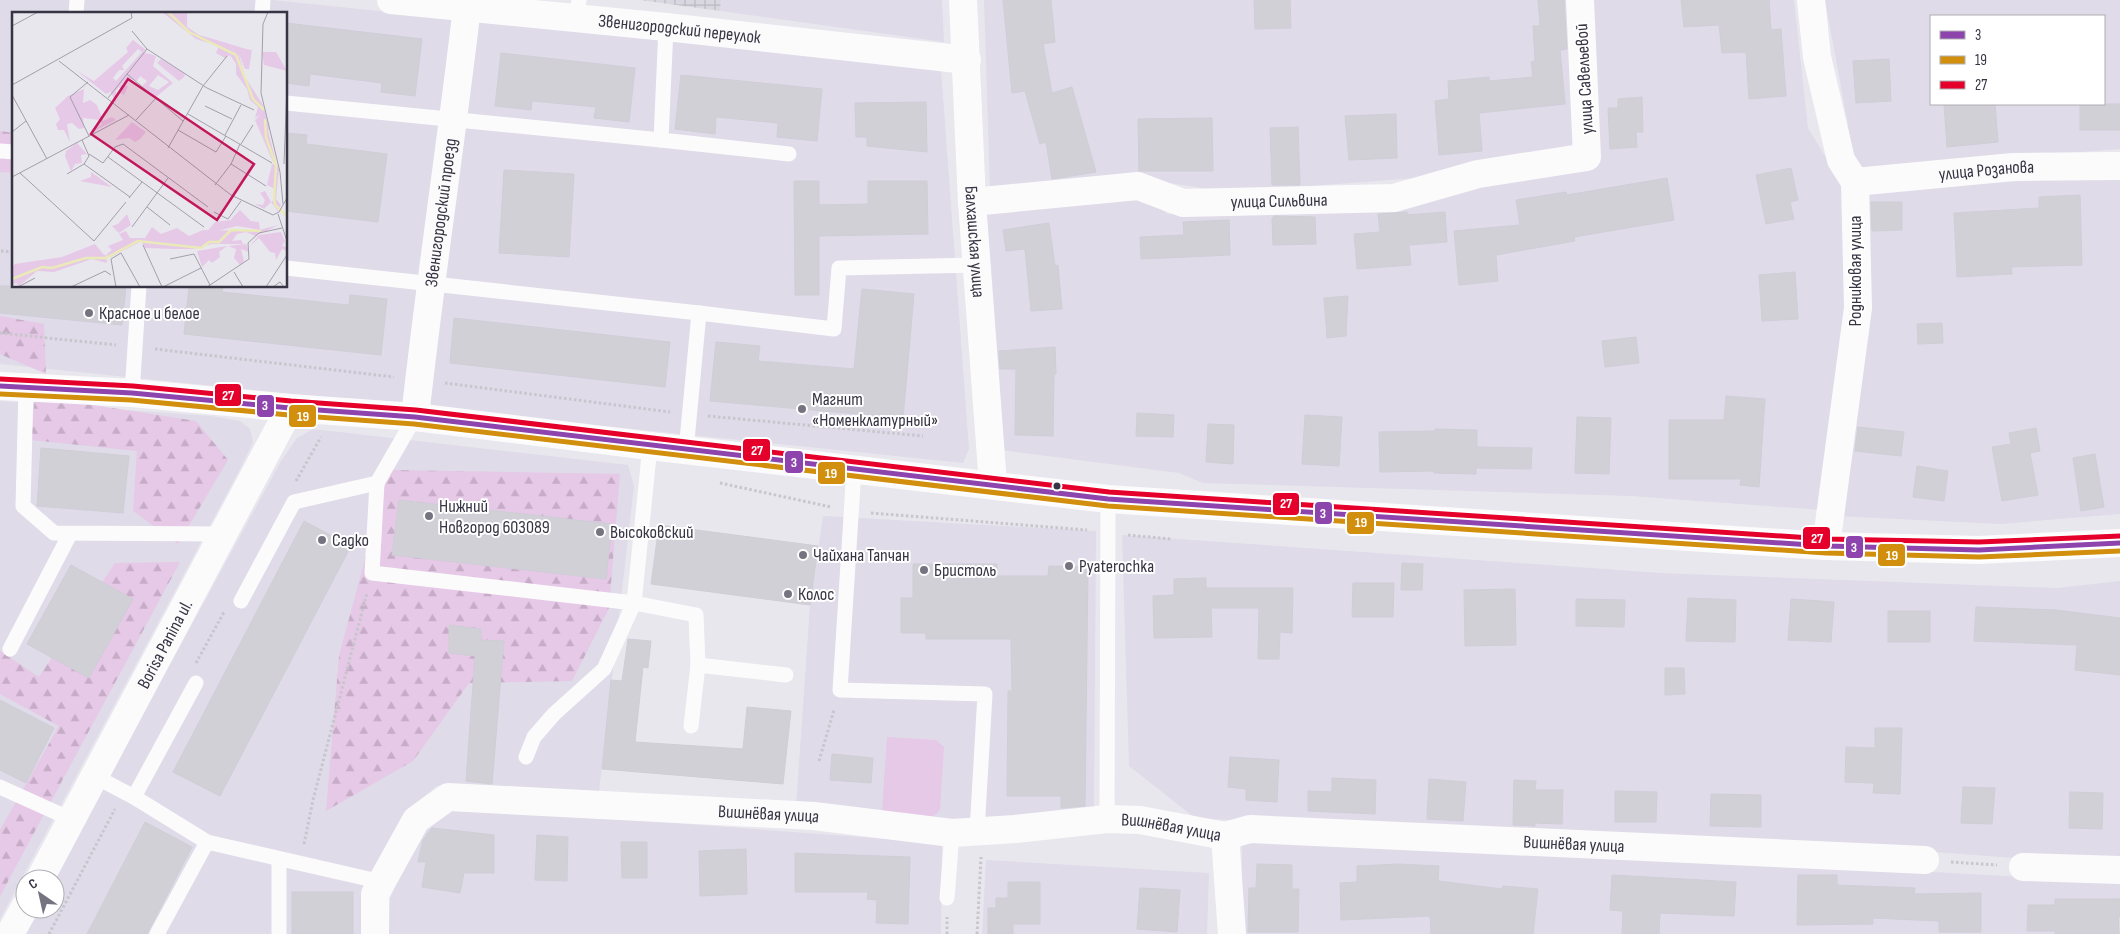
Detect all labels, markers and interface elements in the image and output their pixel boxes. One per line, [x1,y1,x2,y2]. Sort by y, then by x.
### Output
street label: Звенигородский переулок [597,10,762,48]
inset map [12,12,288,288]
legend [1930,15,2105,105]
street label: улица Савельевой [1571,23,1598,135]
text: 3 [1975,26,1981,45]
text: 19 [1975,51,1987,70]
text: 27 [1975,76,1987,95]
street label: Звенигородский проезд [421,137,461,288]
street label: улица Розанова [1938,157,2034,185]
street label: Балхашская улица [960,185,989,298]
street label: улица Сильвина [1230,190,1328,213]
street label: Родниковая улица [1845,215,1866,327]
place label: Красное и белое [99,303,200,324]
marker: Красное и белое [83,307,95,319]
line badge: 27 [214,383,242,407]
text: 27 [222,387,235,404]
place label: Магнит «Номенклатурный» [812,389,938,431]
line badge: 3 [256,394,275,418]
text: 3 [262,397,268,414]
marker: Магнит «Номенклатурный» [796,403,808,415]
line badge: 19 [288,404,317,428]
text: 19 [297,408,309,425]
line badge: 27 [742,438,771,462]
text: 27 [751,442,764,459]
line badge: 3 [784,450,804,474]
text: 3 [791,454,797,471]
line badge: 19 [817,461,846,485]
text: 19 [825,465,837,482]
unlabelled marker [1052,481,1062,491]
line badge: 27 [1272,492,1300,516]
text: 27 [1280,495,1293,512]
place label: Нижний Новгород 603089 [439,496,550,538]
line badge: 3 [1314,501,1333,525]
text: 3 [1320,505,1326,522]
marker: Нижний Новгород 603089 [423,510,435,522]
line badge: 19 [1346,511,1375,535]
text: 19 [1355,514,1367,531]
place label: Высоковский [610,522,693,543]
marker: Высоковский [594,526,606,538]
line badge: 27 [1802,526,1831,550]
place label: Садко [332,530,369,551]
text: 27 [1811,530,1824,547]
marker: Садко [316,534,328,546]
line badge: 3 [1845,535,1864,559]
text: 3 [1851,539,1857,556]
line badge: 19 [1877,543,1906,567]
place label: Чайхана Тапчан [813,545,909,566]
text: 19 [1886,547,1898,564]
marker: Чайхана Тапчан [797,549,809,561]
place label: Pyaterochka [1079,556,1154,577]
place label: Бристоль [934,560,996,581]
marker: Pyaterochka [1063,560,1075,572]
marker: Бристоль [918,564,930,576]
place label: Колос [798,584,834,605]
marker: Колос [782,588,794,600]
street label: Borisa Panina ul. [133,596,197,692]
street label: Вишнёвая улица [717,801,820,828]
street label: Вишнёвая улица [1121,809,1223,846]
street label: Вишнёвая улица [1523,832,1625,857]
north arrow [15,869,65,919]
text: С [25,875,41,893]

